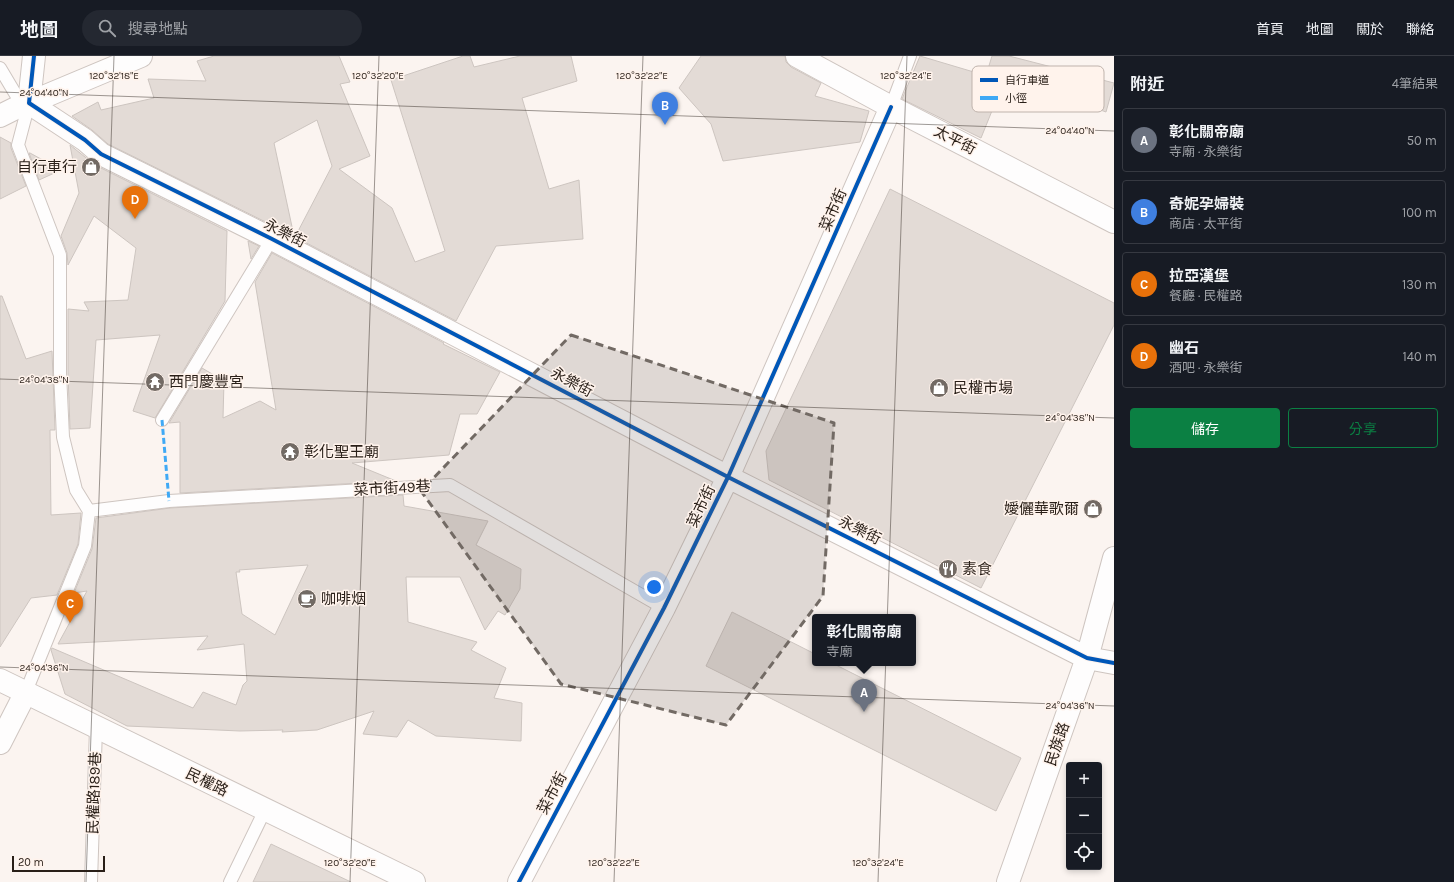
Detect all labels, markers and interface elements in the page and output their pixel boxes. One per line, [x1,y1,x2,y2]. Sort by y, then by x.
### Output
search box [82,10,362,46]
icon: search [96,17,118,39]
text: 地圖 [20,19,58,41]
text: 搜尋地點 [128,20,188,38]
text: 首頁 [1256,21,1284,38]
text: 地圖 [1306,21,1334,38]
text: 關於 [1356,21,1384,38]
text: 聯絡 [1406,21,1434,38]
legend [972,66,1104,112]
text: 120°32'18"E [89,70,139,82]
text: 120°32'20"E [352,70,404,82]
text: 120°32'22"E [616,70,668,82]
text: 120°32'24"E [880,70,932,82]
text: 自行車道 [1005,74,1049,87]
text: 附近 [1130,74,1164,94]
text: 4筆結果 [1392,76,1438,91]
text: 24°04'40"N [19,87,69,99]
pin: B [652,92,678,125]
text: 小徑 [1005,92,1027,105]
street label: 太平街 [931,122,979,158]
text: 彰化關帝廟 [1169,123,1244,141]
text: 24°04'40"N [1045,125,1095,137]
text: A [1140,133,1148,148]
text: 50 m [1407,133,1437,148]
text: 寺廟 · 永樂街 [1169,144,1243,159]
shop icon: 自行車行 [80,156,102,178]
place label: 自行車行 [17,158,77,176]
pin: D [122,186,148,219]
street label: 菜市街 [816,186,850,234]
text: 奇妮孕婦裝 [1169,195,1244,213]
text: B [1140,205,1148,220]
text: 100 m [1402,205,1437,220]
street label: 永樂街 [261,215,309,251]
text: 商店 · 太平街 [1169,216,1243,231]
text: 拉亞漢堡 [1169,267,1229,285]
text: C [1140,277,1148,292]
text: 130 m [1402,277,1437,292]
text: 餐廳 · 民權路 [1169,288,1243,303]
text: 幽石 [1169,339,1199,357]
text: D [1140,349,1148,364]
text: 140 m [1402,349,1437,364]
text: 酒吧 · 永樂街 [1169,360,1243,375]
street label: 永樂街 [548,363,596,401]
temple icon: 西門慶豐宮 [144,371,166,393]
place label: 西門慶豐宮 [169,373,244,391]
text: 24°04'38"N [19,374,69,386]
shop icon: 民權市場 [928,377,950,399]
place label: 民權市場 [953,379,1013,397]
button: 儲存 [1130,408,1280,448]
button: 分享 [1288,408,1438,448]
text: 24°04'38"N [1045,412,1095,424]
temple icon: 彰化聖王廟 [279,441,301,463]
place label: 彰化聖王廟 [304,443,379,461]
street label: 菜市街49巷 [353,477,431,499]
street label: 菜市街 [683,482,719,530]
shop icon: 嬡儷華歌爾 [1082,498,1104,520]
place label: 嬡儷華歌爾 [1004,500,1079,518]
street label: 永樂街 [836,512,884,548]
restaurant icon: 素食 [937,558,959,580]
place label: 素食 [962,560,992,578]
your location [644,577,664,597]
cafe icon: 咖啡烟 [296,588,318,610]
pin: C [57,590,83,623]
place label: 咖啡烟 [321,590,366,608]
popup [812,614,916,666]
text: 彰化關帝廟 [826,623,902,641]
text: 寺廟 [826,644,853,659]
text: 24°04'36"N [19,662,69,674]
pin: A [851,679,877,712]
text: 24°04'36"N [1045,700,1095,712]
street label: 民族路 [1041,720,1073,768]
street label: 民權路189巷 [84,751,104,835]
map controls [1066,762,1102,870]
button: + [1066,762,1102,798]
street label: 民權路 [183,764,231,800]
street label: 菜市街 [533,769,571,817]
button: − [1066,798,1102,834]
button: locate [1066,834,1102,870]
scale bar [12,854,105,873]
text: 20 m [18,856,44,869]
text: 120°32'20"E [324,857,376,869]
text: 120°32'22"E [588,857,640,869]
text: 120°32'24"E [852,857,904,869]

